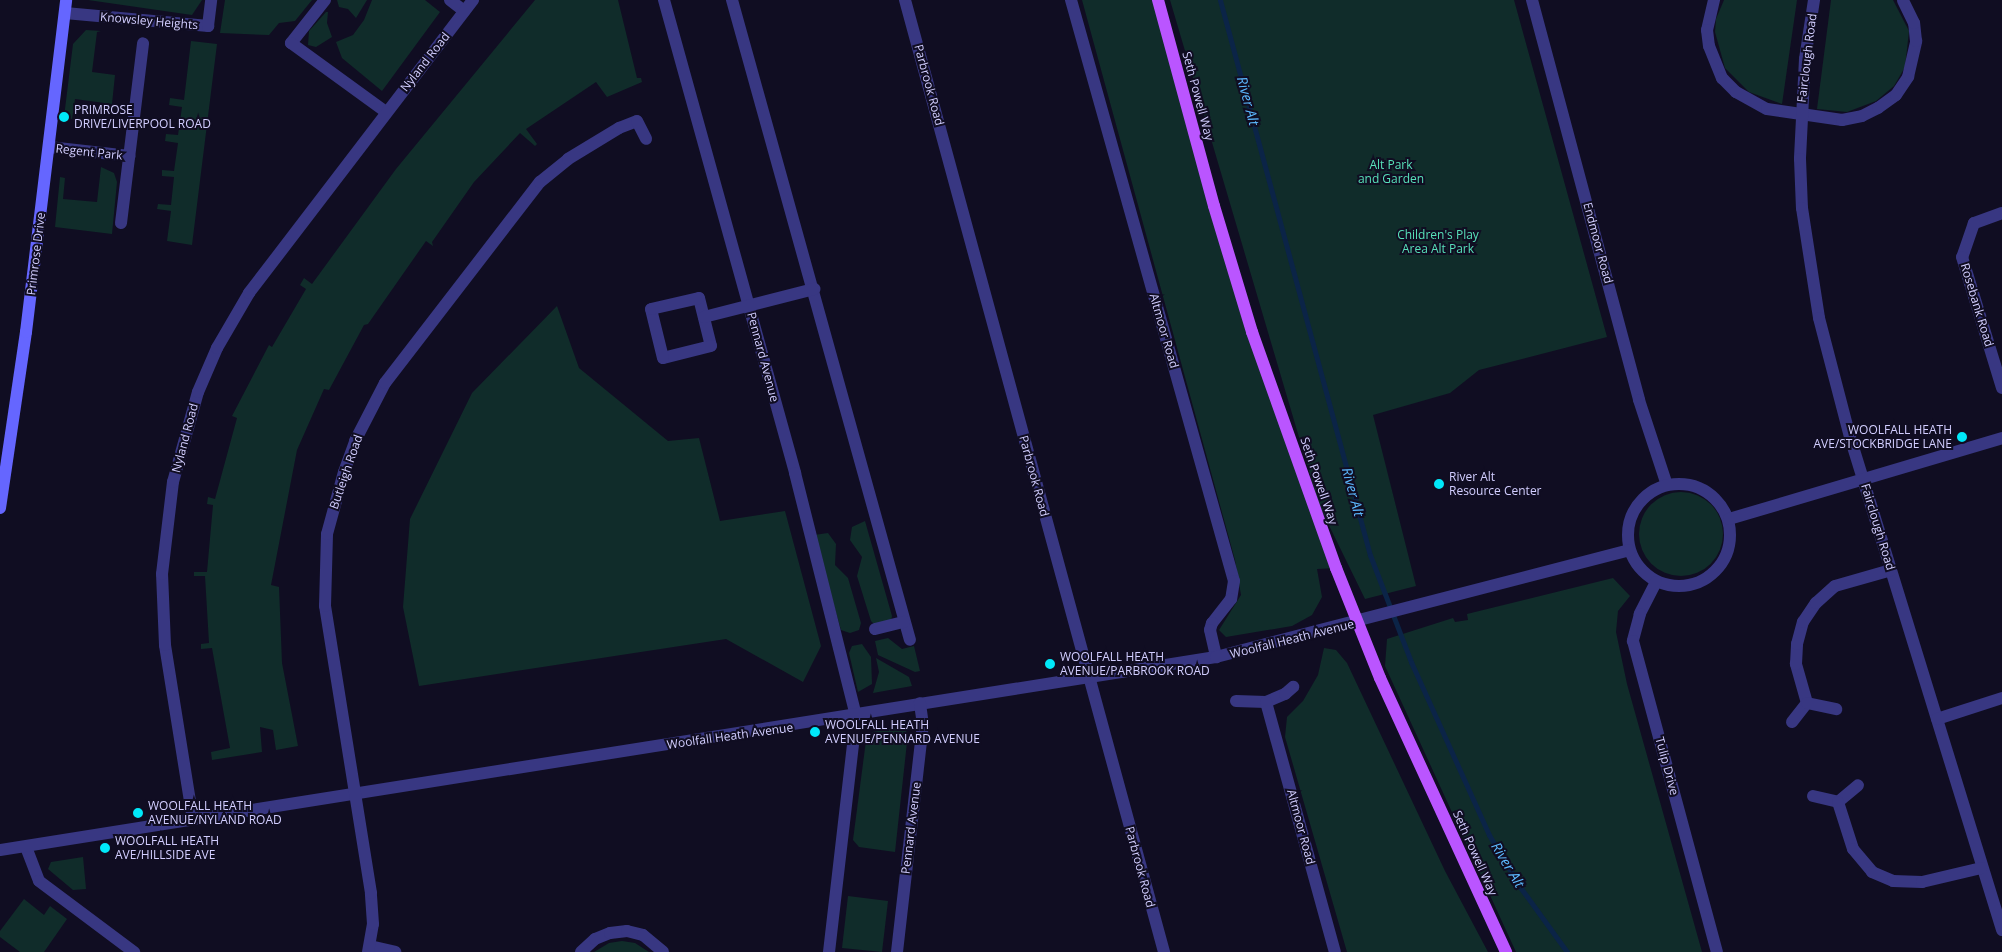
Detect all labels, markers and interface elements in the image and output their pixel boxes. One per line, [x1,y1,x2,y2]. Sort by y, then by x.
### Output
street label: Knowsley Heights [99,10,199,32]
street label: Fairclough Road [1794,13,1820,103]
street label: Nyland Road [397,30,453,94]
street label: Parbrook Road [911,43,947,127]
street label: Seth Powell Way [1179,50,1217,142]
water label: River Alt [1233,75,1263,127]
place label: PRIMROSE DRIVE/LIVERPOOL ROAD [74,103,211,131]
marker: PRIMROSE DRIVE/LIVERPOOL ROAD [58,111,70,123]
street label: Regent Park [55,141,123,163]
park label: Alt Park and Garden [1358,158,1424,186]
street label: Endmoor Road [1580,201,1616,285]
street label: Primrose Drive [24,212,48,296]
park label: Children's Play Area Alt Park [1397,228,1479,256]
street label: Rosebank Road [1957,262,1997,348]
street label: Altmoor Road [1146,292,1182,370]
street label: Pennard Avenue [744,310,782,404]
street label: Nyland Road [169,402,201,474]
place label: WOOLFALL HEATH AVE/STOCKBRIDGE LANE [1813,423,1952,451]
marker: WOOLFALL HEATH AVE/STOCKBRIDGE LANE [1956,431,1968,443]
street label: Butleigh Road [327,433,365,511]
street label: Parbrook Road [1016,434,1052,518]
street label: Seth Powell Way [1297,435,1341,527]
water label: River Alt [1338,466,1368,518]
place label: River Alt Resource Center [1449,470,1542,498]
marker: River Alt Resource Center [1433,478,1445,490]
street label: Fairclough Road [1858,482,1898,572]
street label: Woolfall Heath Avenue [1229,617,1355,661]
place label: WOOLFALL HEATH AVENUE/PARBROOK ROAD [1060,650,1210,678]
marker: WOOLFALL HEATH AVENUE/PARBROOK ROAD [1044,658,1056,670]
place label: WOOLFALL HEATH AVENUE/PENNARD AVENUE [825,718,980,746]
street label: Woolfall Heath Avenue [666,720,794,752]
marker: WOOLFALL HEATH AVENUE/PENNARD AVENUE [809,726,821,738]
street label: Tulip Drive [1652,735,1682,797]
street label: Pennard Avenue [898,781,924,875]
street label: Altmoor Road [1284,788,1318,866]
place label: WOOLFALL HEATH AVENUE/NYLAND ROAD [148,799,282,827]
marker: WOOLFALL HEATH AVENUE/NYLAND ROAD [132,807,144,819]
street label: Seth Powell Way [1450,808,1500,898]
street label: Parbrook Road [1122,825,1158,909]
place label: WOOLFALL HEATH AVE/HILLSIDE AVE [115,834,219,862]
water label: River Alt [1488,839,1528,891]
marker: WOOLFALL HEATH AVE/HILLSIDE AVE [99,842,111,854]

